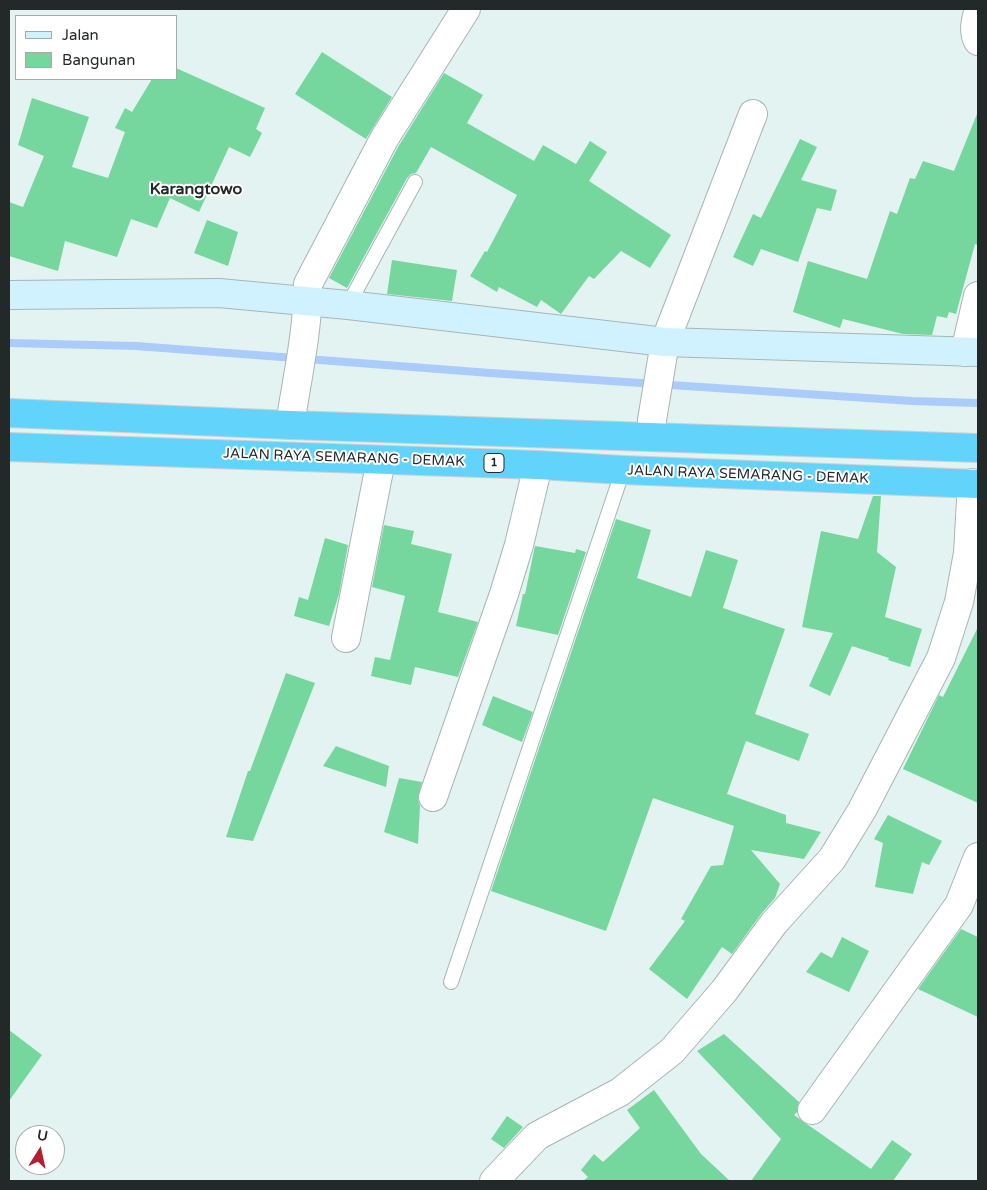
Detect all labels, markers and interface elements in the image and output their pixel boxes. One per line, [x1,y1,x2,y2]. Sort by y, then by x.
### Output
legend [15,15,178,80]
text: Jalan [62,26,99,44]
text: Bangunan [62,51,135,69]
district label: Karangtowo [150,180,242,200]
street label: JALAN RAYA SEMARANG - DEMAK [223,445,465,471]
road number: 1 [484,453,504,472]
street label: JALAN RAYA SEMARANG - DEMAK [627,462,869,488]
north arrow [15,1125,65,1175]
text: U [36,1126,49,1145]

